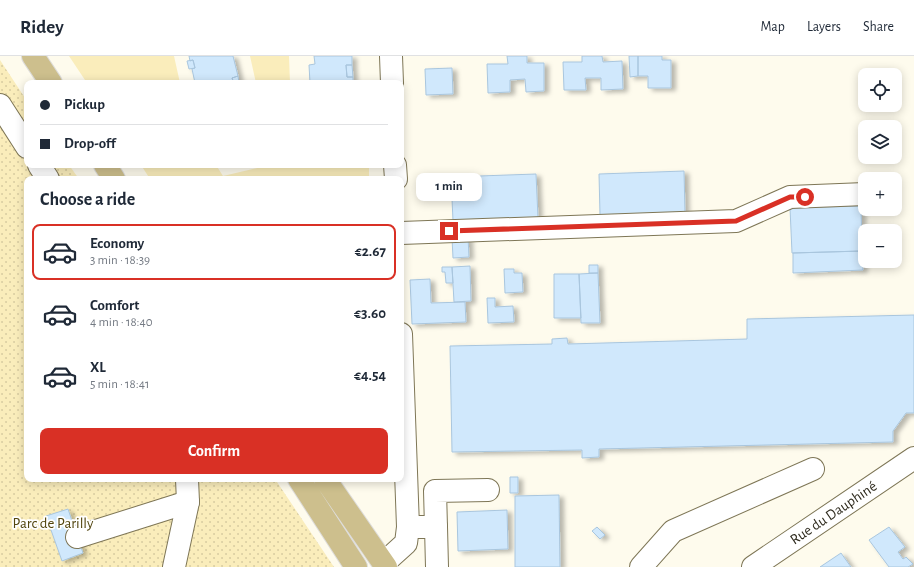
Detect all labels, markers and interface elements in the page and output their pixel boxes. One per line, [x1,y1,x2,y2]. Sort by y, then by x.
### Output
text: Ridey [20,18,64,37]
text: Map [760,20,785,34]
text: Layers [807,20,841,34]
text: Share [863,20,894,34]
map controls [858,68,902,268]
button: locate [858,68,902,112]
text: Pickup [64,97,105,112]
button: layers [858,120,902,164]
text: Drop-off [64,136,116,151]
button: + [858,172,902,216]
callout: 1 min [416,173,482,201]
text: 1 min [435,180,463,193]
route start [796,188,814,206]
text: Choose a ride [40,191,135,209]
route end [440,222,458,240]
button: − [858,224,902,268]
icon: car [42,234,78,270]
text: Economy [90,236,144,251]
text: €2.67 [355,244,386,259]
text: 3 min · 18:39 [90,254,150,267]
icon: car [42,296,78,332]
text: Comfort [90,298,139,313]
text: €3.60 [354,306,386,321]
text: 4 min · 18:40 [90,316,153,329]
icon: car [42,358,78,394]
text: XL [90,360,106,375]
text: €4.54 [354,368,386,383]
text: 5 min · 18:41 [90,378,149,391]
button: Confirm [40,428,388,474]
street label: Rue du Dauphiné [788,478,880,548]
park label: Parc de Parilly [13,516,94,531]

